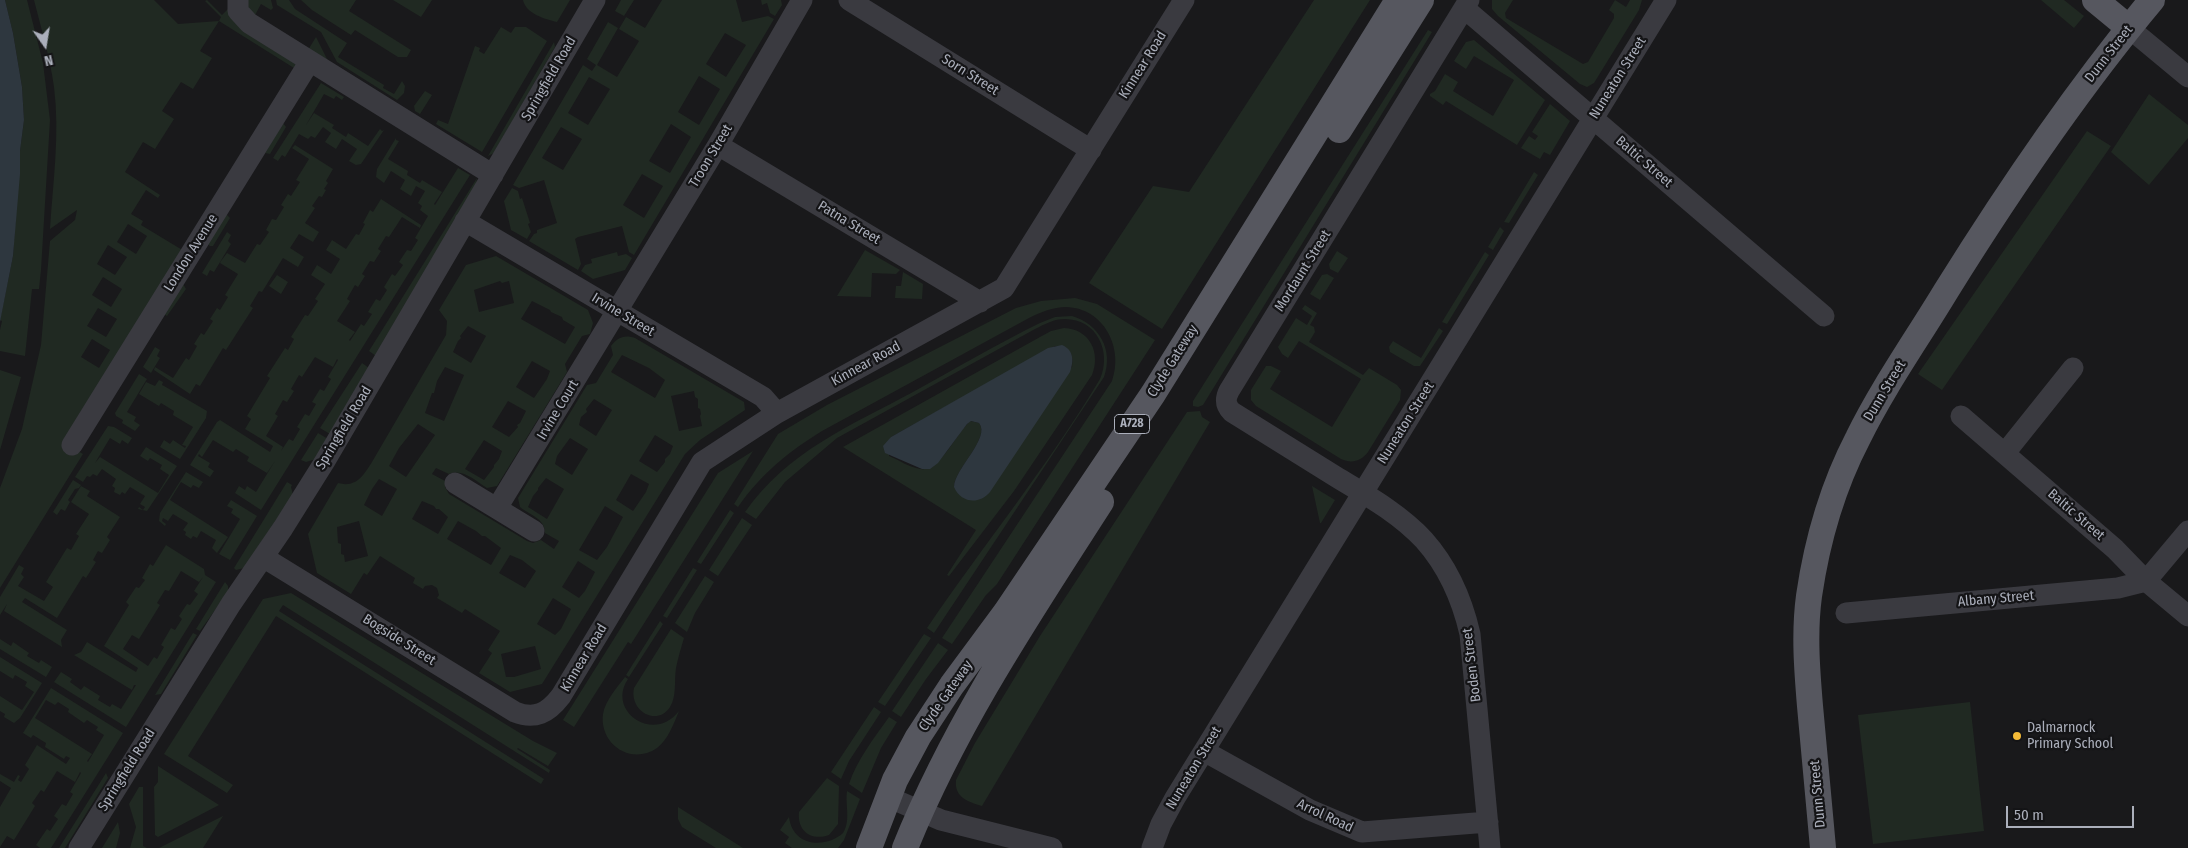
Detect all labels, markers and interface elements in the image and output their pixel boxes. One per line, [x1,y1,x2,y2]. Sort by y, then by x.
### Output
north arrow [20,20,70,70]
street label: Dunn Street [2081,22,2137,86]
street label: Kinnear Road [1116,28,1170,102]
street label: Springfield Road [518,34,580,124]
street label: Nuneaton Street [1586,34,1650,122]
text: N [42,51,54,69]
street label: Sorn Street [938,51,1002,99]
street label: Troon Street [686,122,736,190]
street label: Baltic Street [1612,133,1676,191]
street label: Patna Street [815,198,883,248]
street label: London Avenue [160,211,222,295]
street label: Mordaunt Street [1271,227,1335,315]
street label: Irvine Street [589,290,657,340]
street label: Clyde Gateway [1144,322,1202,400]
street label: Kinnear Road [828,338,904,390]
street label: Dunn Street [1860,358,1910,424]
street label: Irvine Court [534,377,582,443]
street label: Nuneaton Street [1374,379,1438,467]
street label: Springfield Road [312,383,376,473]
road number: A728 [1114,414,1150,434]
street label: Baltic Street [2044,486,2108,544]
street label: Albany Street [1957,587,2035,611]
street label: Bogside Street [359,611,439,669]
street label: Kinnear Road [557,621,611,695]
street label: Boden Street [1459,627,1485,703]
street label: Clyde Gateway [915,657,977,735]
place label: Dalmarnock Primary School [2027,720,2113,752]
street label: Nuneaton Street [1163,724,1225,812]
street label: Springfield Road [95,726,159,814]
marker: Dalmarnock Primary School [2011,730,2023,742]
street label: Dunn Street [1807,759,1829,829]
street label: Arrol Road [1294,796,1356,836]
scale bar [2008,796,2136,828]
text: 50 m [2014,806,2044,824]

